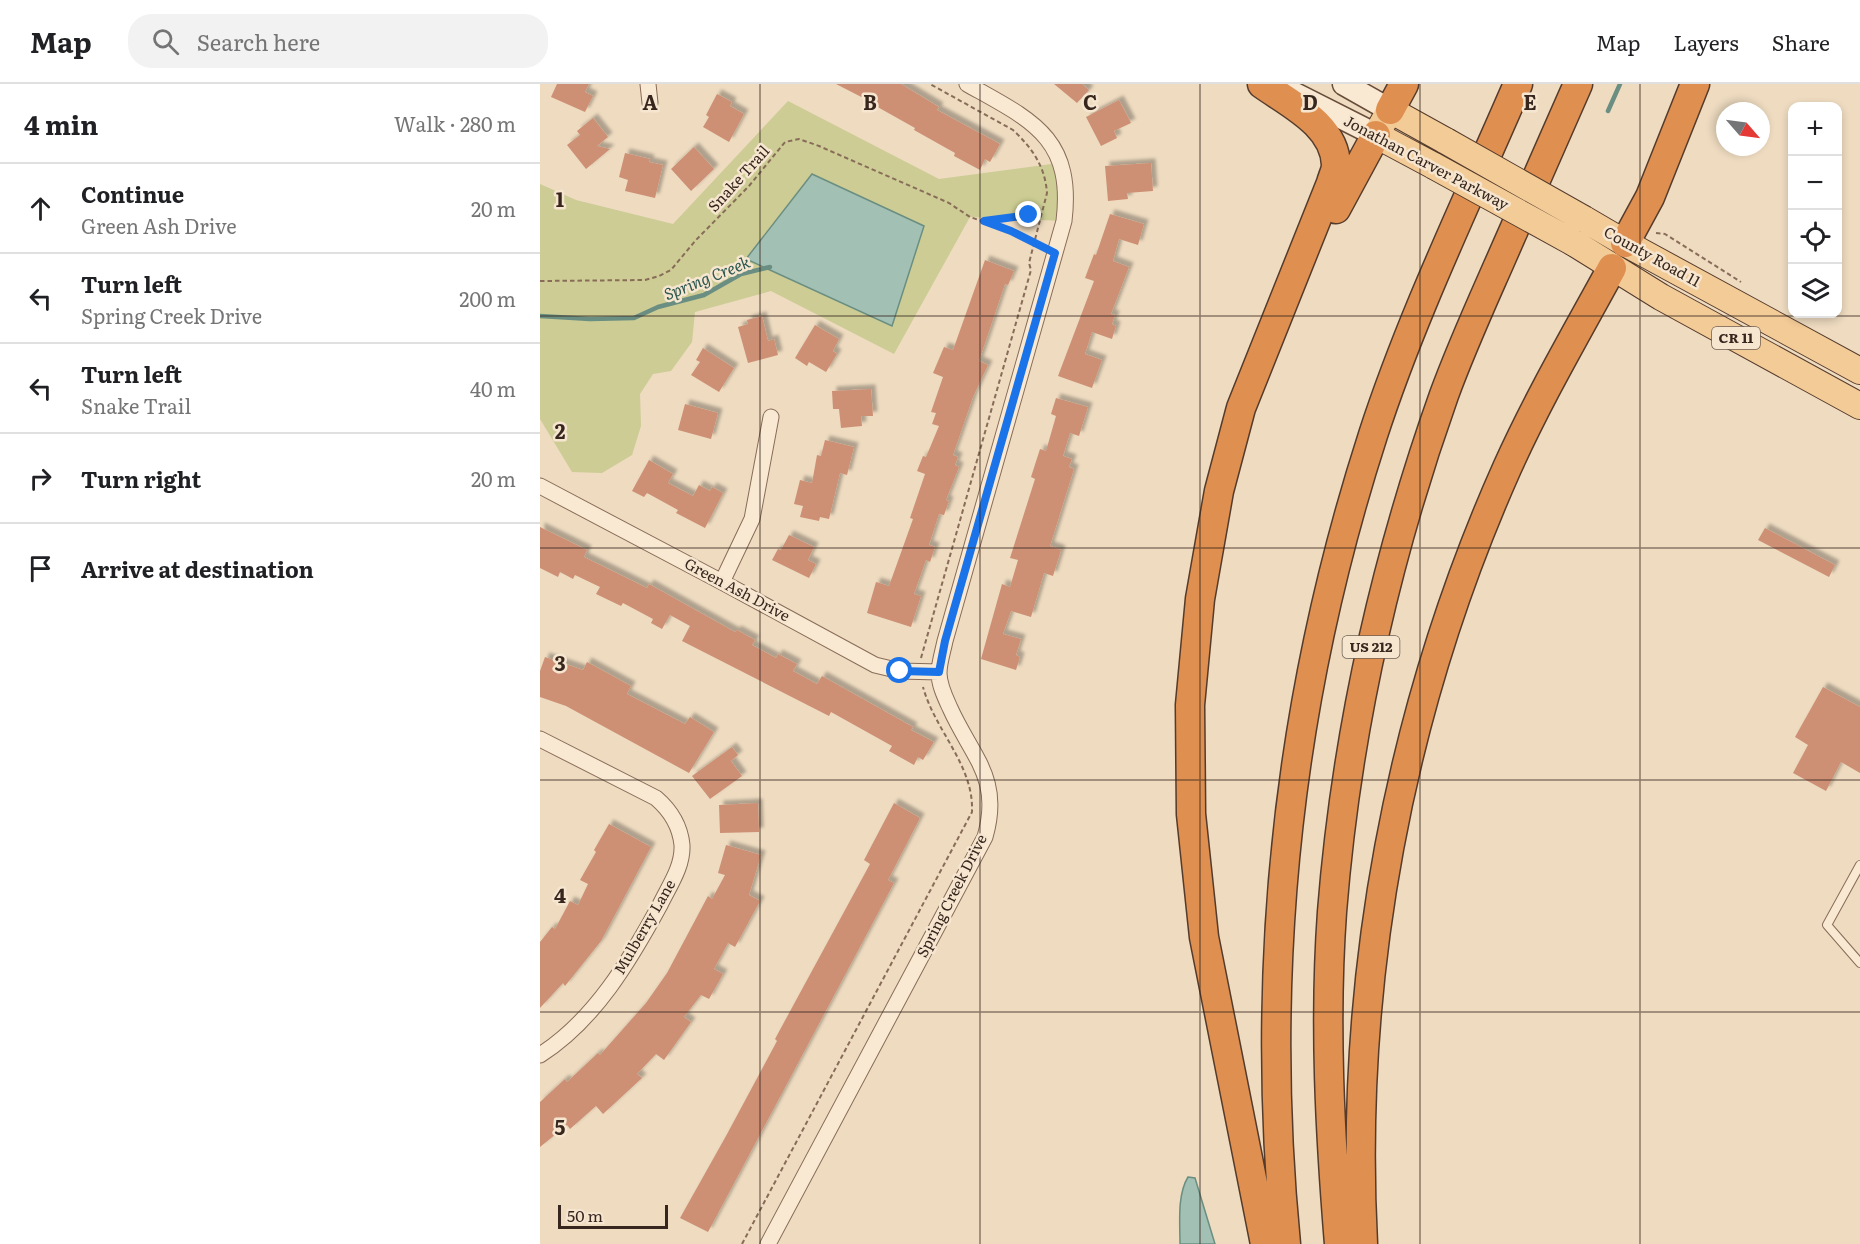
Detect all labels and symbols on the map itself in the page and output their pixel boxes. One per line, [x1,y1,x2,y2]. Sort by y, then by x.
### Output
text: A [642,86,658,116]
text: B [863,86,877,116]
text: C [1083,86,1097,116]
text: D [1302,86,1318,116]
text: E [1523,86,1537,116]
north arrow [1716,102,1770,156]
street label: Jonathan Carver Parkway [1340,108,1514,215]
street label: Snake Trail [702,140,774,216]
text: 1 [556,183,564,213]
route end [1015,201,1041,227]
street label: County Road 11 [1600,220,1705,292]
water label: Spring Creek [660,249,753,305]
road number: CR 11 [1712,327,1760,349]
text: 2 [555,415,566,445]
street label: Green Ash Drive [681,551,795,626]
road number: US 212 [1342,636,1400,658]
text: 3 [554,647,566,677]
route start [886,657,912,683]
street label: Spring Creek Drive [910,829,992,961]
street label: Mulberry Lane [607,874,680,978]
text: 4 [554,879,566,909]
text: 5 [555,1111,566,1141]
scale bar [558,1202,668,1230]

